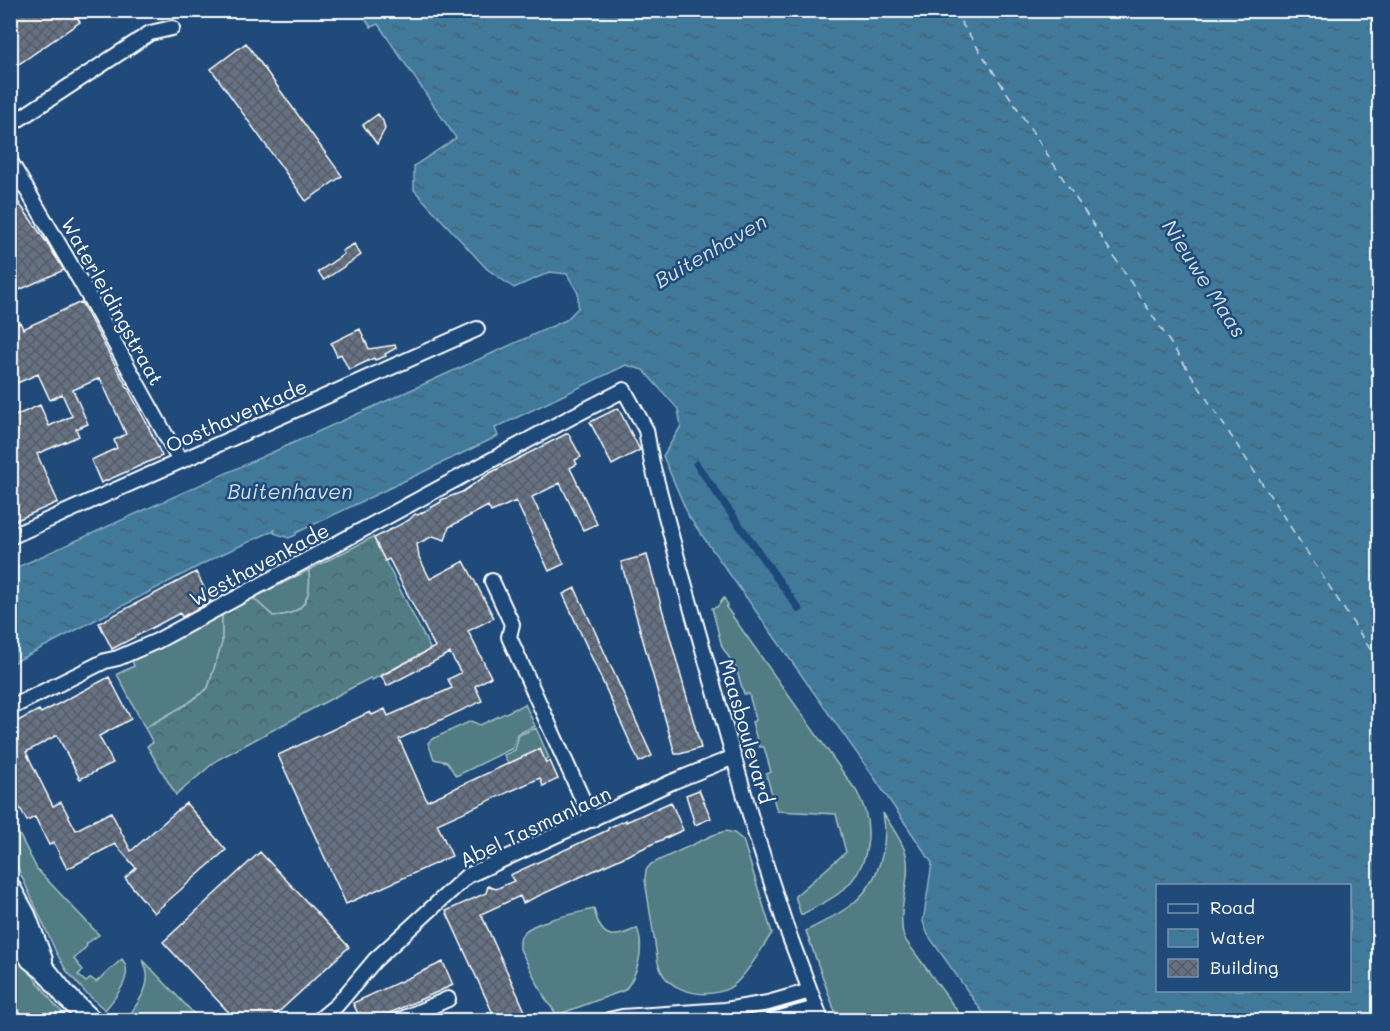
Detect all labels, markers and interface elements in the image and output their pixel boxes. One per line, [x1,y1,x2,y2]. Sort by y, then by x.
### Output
water label: Buitenhaven [649,207,771,293]
street label: Waterleidingstraat [56,212,170,390]
water label: Nieuwe Maas [1157,214,1253,342]
street label: Oosthavenkade [161,372,311,458]
water label: Buitenhaven [227,477,353,504]
street label: Westhavenkade [185,516,333,612]
street label: Maasboulevard [714,656,780,806]
street label: Abel Tasmanlaan [455,780,615,872]
legend [1156,884,1351,992]
text: Road [1210,895,1255,919]
text: Water [1210,925,1265,949]
text: Building [1210,955,1278,979]

